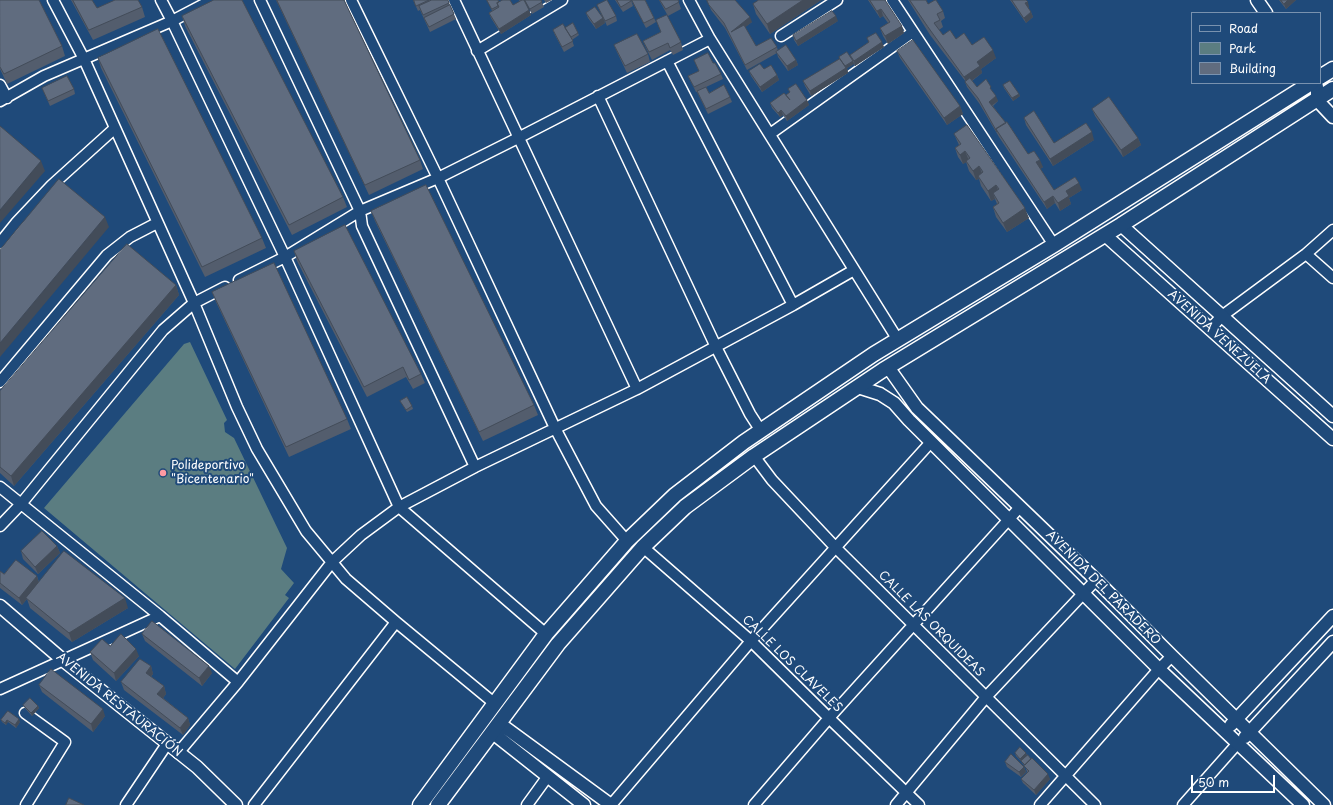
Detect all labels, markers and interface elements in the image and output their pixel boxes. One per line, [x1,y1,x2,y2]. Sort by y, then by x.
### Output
legend [1191,12,1321,84]
text: Road [1229,19,1258,37]
text: Park [1229,39,1256,57]
text: Building [1229,59,1276,77]
street label: AVENIDA VENEZUELA [1165,287,1273,387]
place label: Polideportivo "Bicentenario" [171,459,254,487]
marker: Polideportivo "Bicentenario" [158,468,168,478]
street label: AVENIDA DEL PARADERO [1043,528,1163,648]
street label: CALLE LAS ORQUIDEAS [875,568,987,680]
street label: CALLE LOS CLAVELES [739,613,845,715]
street label: AVENIDA RESTAURACIÓN [53,650,185,760]
scale bar [1193,767,1277,793]
text: 50 m [1198,773,1229,791]

